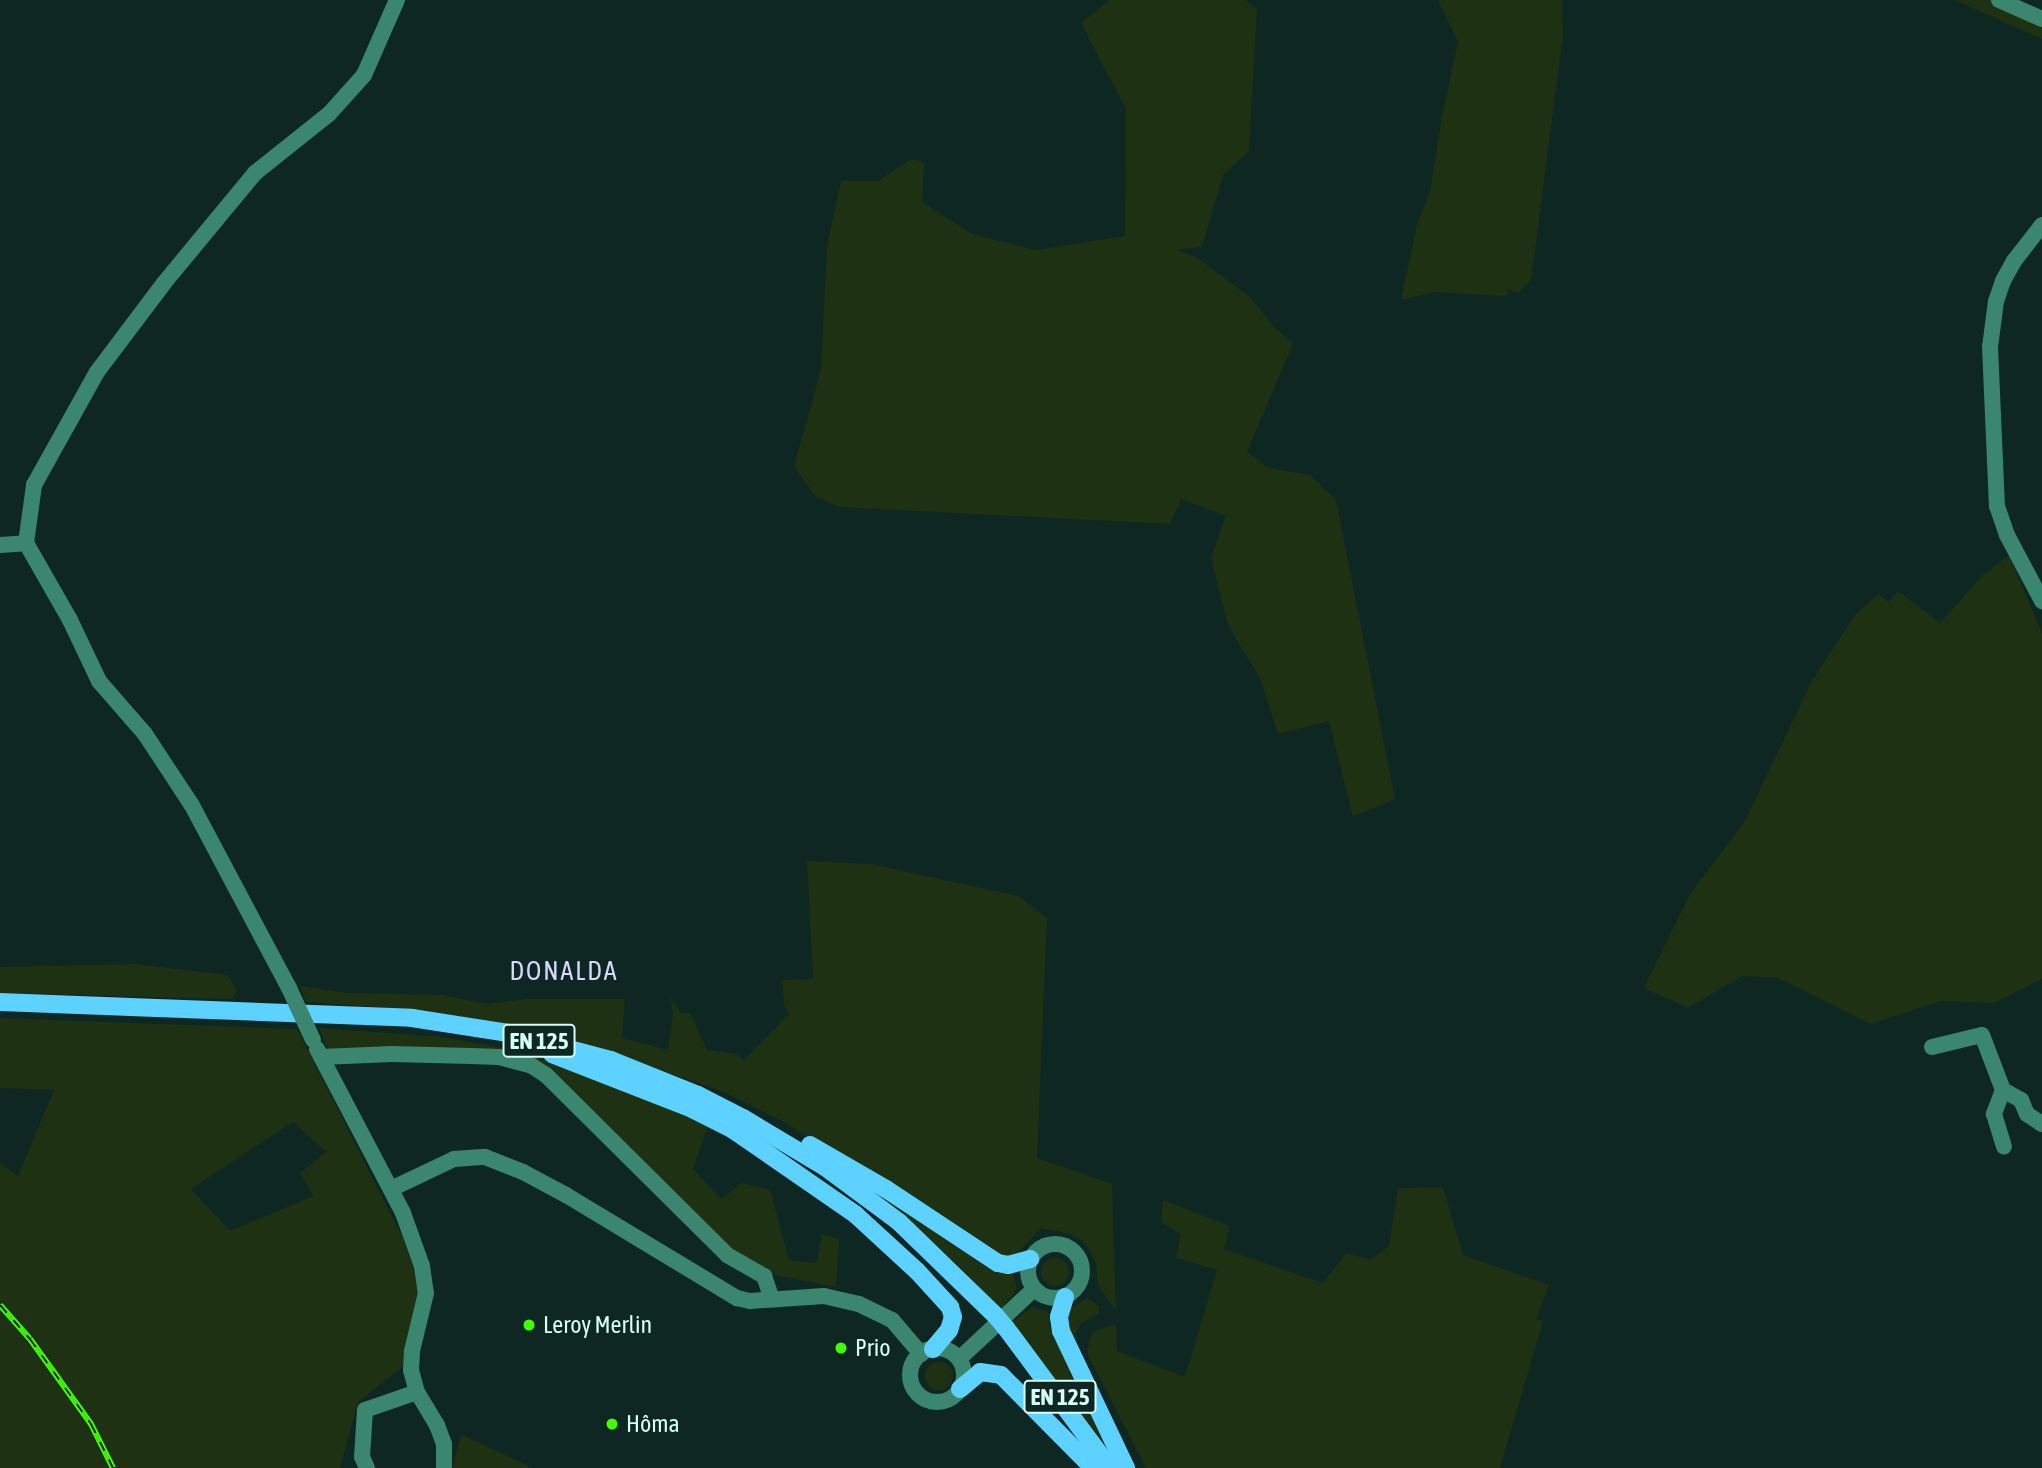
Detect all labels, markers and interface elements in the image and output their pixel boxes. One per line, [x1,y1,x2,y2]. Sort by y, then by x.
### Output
district label: DONALDA [510,956,618,988]
road number: EN 125 [502,1022,576,1060]
place label: Leroy Merlin [543,1311,652,1339]
marker: Leroy Merlin [521,1317,537,1333]
place label: Prio [855,1334,891,1362]
marker: Prio [833,1340,849,1356]
road number: EN 125 [1023,1378,1097,1416]
place label: Hôma [626,1410,680,1438]
marker: Hôma [604,1416,620,1432]

